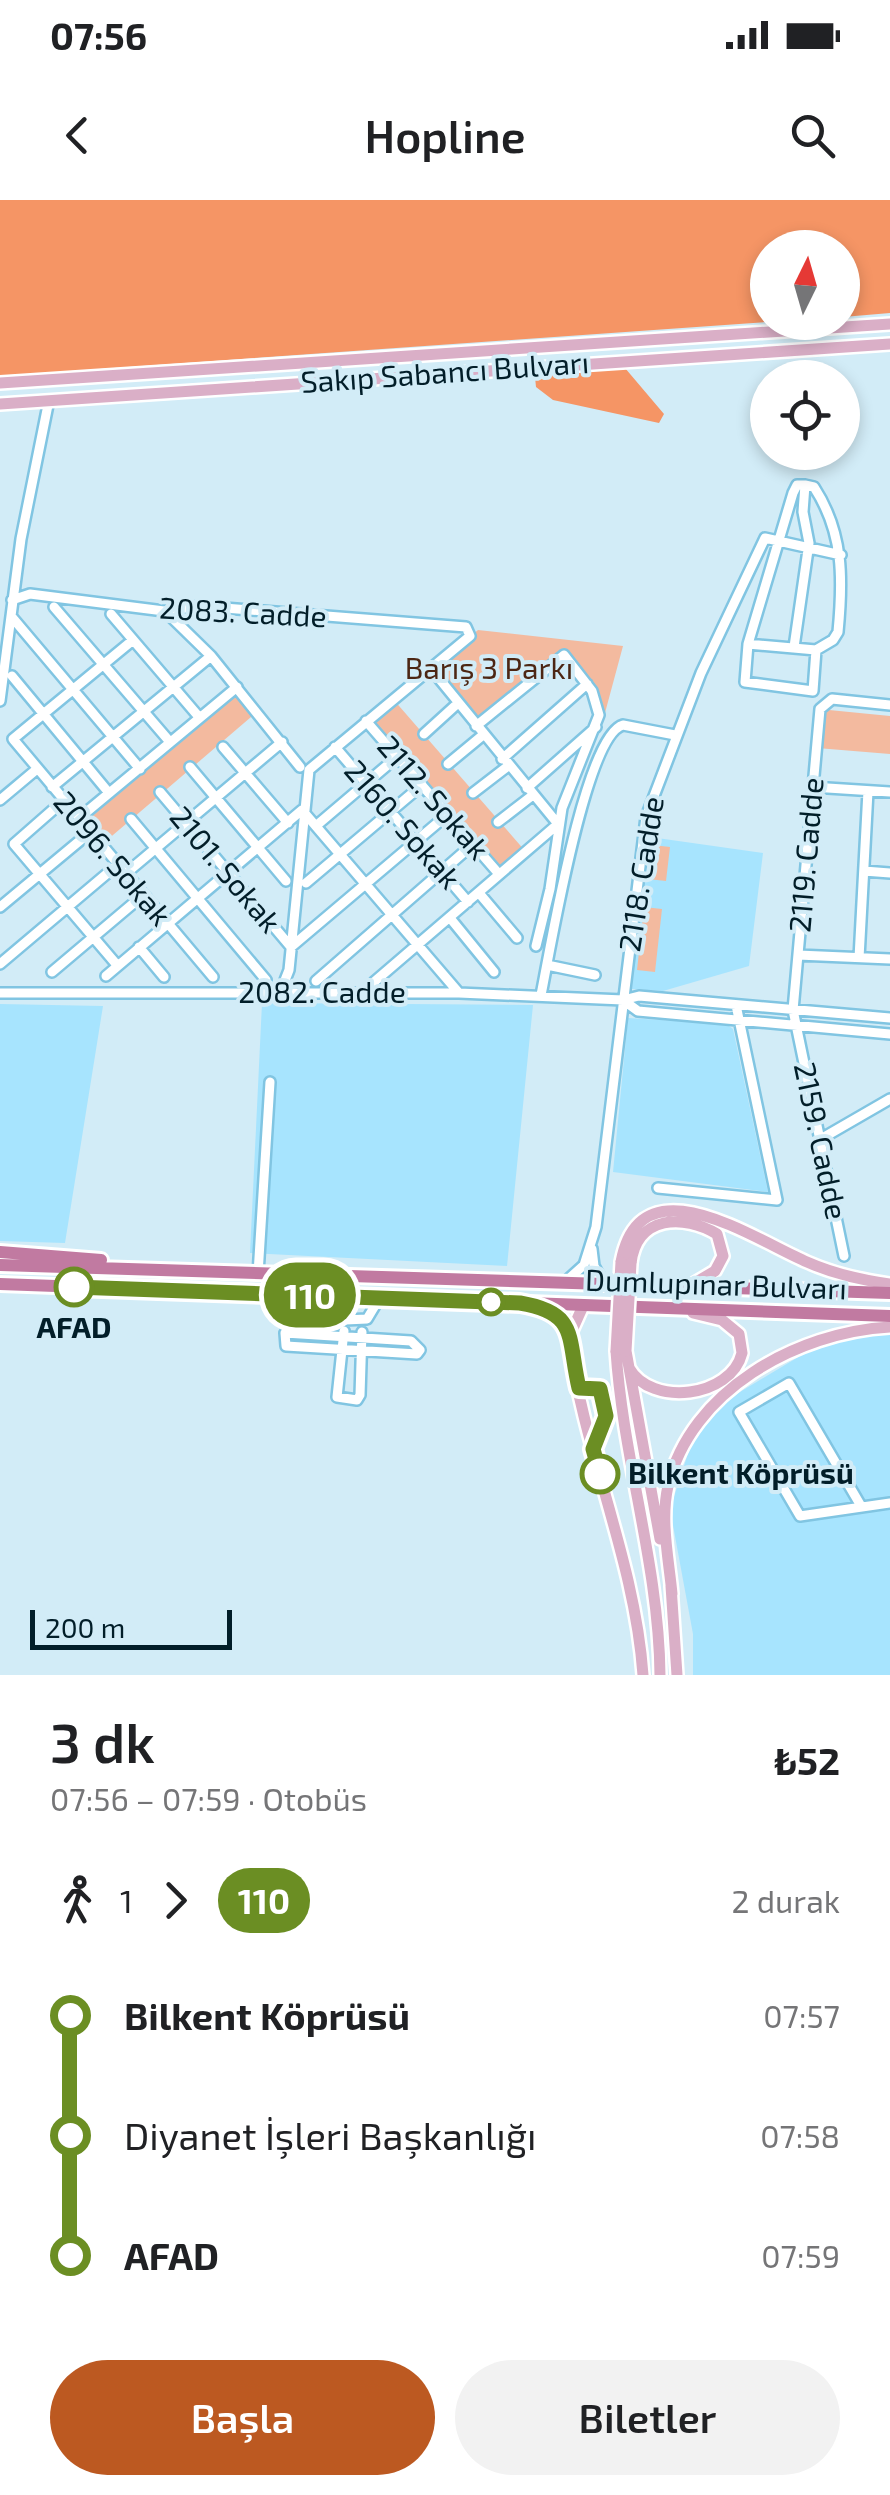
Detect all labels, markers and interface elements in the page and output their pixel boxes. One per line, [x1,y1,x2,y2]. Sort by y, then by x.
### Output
text: 07:56 [50,12,147,58]
icon: back [50,108,105,163]
text: Hopline [364,108,526,162]
icon: search [785,108,840,163]
north arrow [750,230,860,340]
map controls [750,230,860,470]
street label: Sakıp Sabancı Bulvarı [299,343,590,399]
button: locate [750,360,860,470]
street label: 2083. Cadde [159,589,328,633]
park label: Barış 3 Parkı [405,649,573,686]
street label: 2112. Sokak [371,728,498,866]
street label: 2160. Sokak [338,752,469,895]
street label: 2119. Cadde [780,776,830,934]
street label: 2096. Sokak [47,783,180,932]
street label: 2118. Cadde [610,794,670,954]
street label: 2101. Sokak [163,798,290,939]
street label: 2082. Cadde [238,973,406,1009]
street label: 2159. Cadde [788,1059,856,1222]
street label: Dumlupınar Bulvarı [585,1260,848,1306]
line badge: 110 [252,1262,368,1328]
marker: AFAD [55,1268,93,1306]
text: 110 [284,1274,336,1316]
unlabelled marker [478,1289,504,1315]
place label: AFAD [36,1308,112,1344]
place label: Bilkent Köprüsü [628,1454,854,1490]
marker: Bilkent Köprüsü [581,1455,619,1493]
scale bar [30,1605,232,1650]
text: 200 m [45,1610,125,1644]
text: 3 dk [50,1708,155,1774]
text: ₺52 [774,1737,840,1783]
text: 07:56 – 07:59 · Otobüs [50,1779,367,1817]
icon: walk [50,1873,105,1928]
icon: forward [148,1873,203,1928]
text: 110 [238,1879,290,1921]
text: 1 [120,1881,133,1919]
text: 2 durak [732,1881,840,1919]
text: Bilkent Köprüsü [124,1992,410,2038]
text: 07:57 [763,1996,840,2034]
text: Diyanet İşleri Başkanlığı [124,2112,536,2158]
text: 07:58 [760,2116,840,2154]
text: AFAD [124,2232,219,2278]
text: 07:59 [761,2236,840,2274]
button: Başla [50,2360,435,2475]
button: Biletler [455,2360,840,2475]

